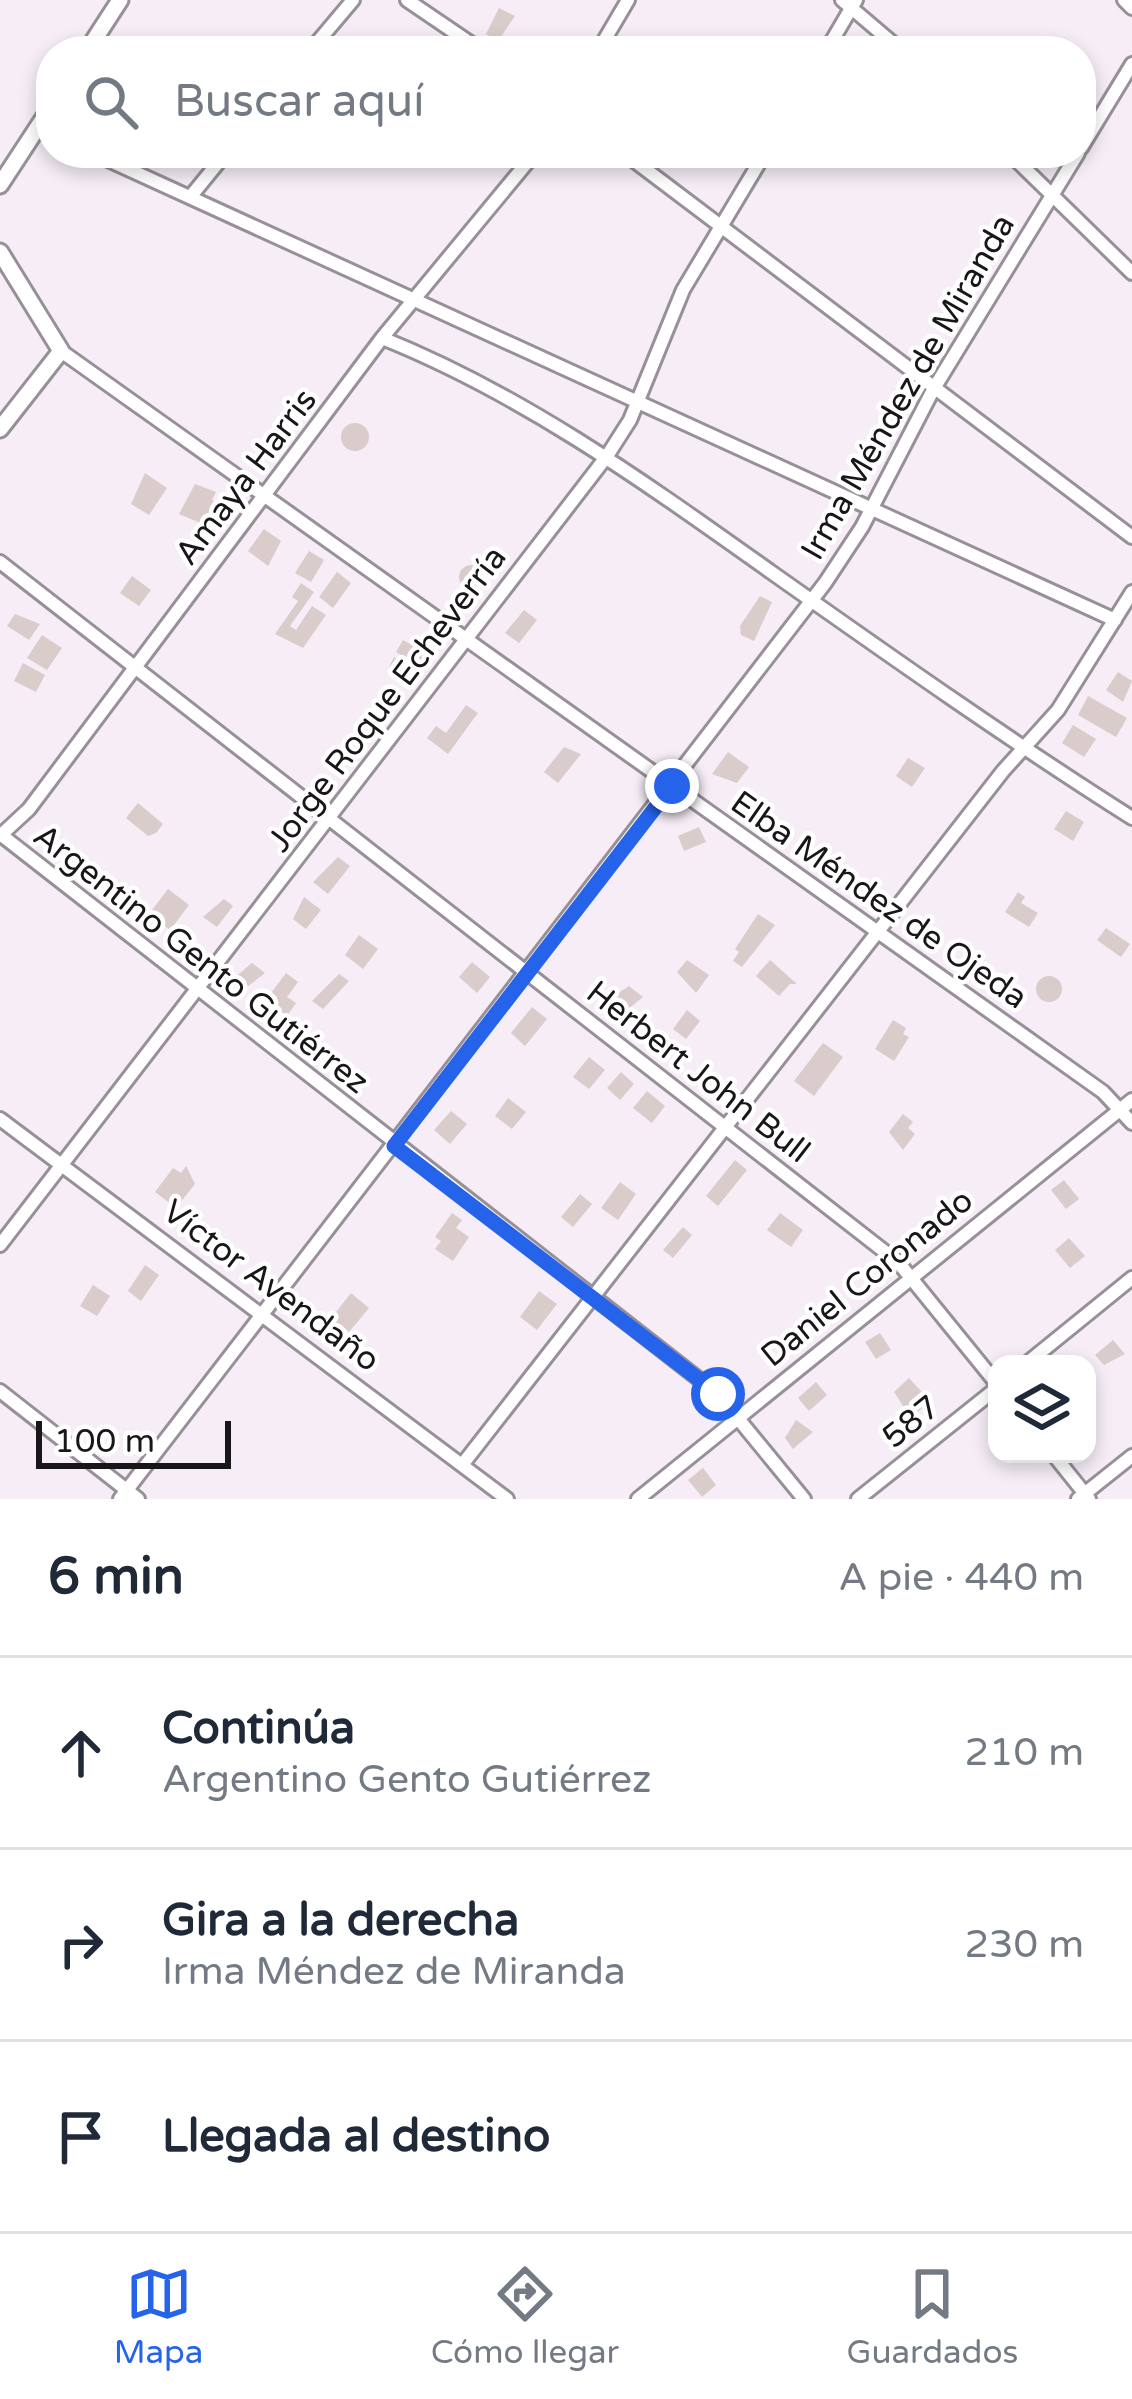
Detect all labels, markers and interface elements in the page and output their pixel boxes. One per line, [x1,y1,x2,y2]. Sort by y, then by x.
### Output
search box [36,36,1096,168]
icon: search [78,69,144,135]
text: Buscar aquí [174,75,424,129]
street label: Irma Méndez de Miranda [793,207,1023,567]
street label: Amaya Harris [167,381,325,573]
street label: Jorge Roque Echeverría [259,539,515,859]
route end [645,759,699,813]
street label: Elba Méndez de Ojeda [723,783,1035,1017]
street label: Argentino Gento Gutiérrez [26,816,376,1102]
street label: Herbert John Bull [579,973,817,1171]
street label: Daniel Coronado [753,1181,981,1375]
street label: Víctor Avendaño [155,1192,387,1380]
map controls [988,1355,1096,1463]
button: layers [988,1355,1096,1463]
route start [691,1367,745,1421]
street label: 587 [875,1387,947,1457]
scale bar [36,1415,231,1468]
text: 100 m [54,1422,155,1461]
text: 6 min [48,1546,184,1608]
text: A pie · 440 m [839,1554,1084,1601]
text: Continúa [162,1702,355,1756]
icon: ahead [48,1720,114,1786]
text: 210 m [965,1729,1084,1776]
text: Argentino Gento Gutiérrez [162,1756,652,1803]
text: Gira a la derecha [162,1894,519,1948]
icon: right [48,1912,114,1978]
text: 230 m [965,1921,1084,1968]
text: Irma Méndez de Miranda [162,1948,626,1995]
icon: arrive [48,2104,114,2170]
text: Llegada al destino [162,2110,550,2164]
tab: Mapa [114,2261,203,2372]
tab: Cómo llegar [431,2261,619,2372]
tab: Guardados [846,2261,1018,2372]

